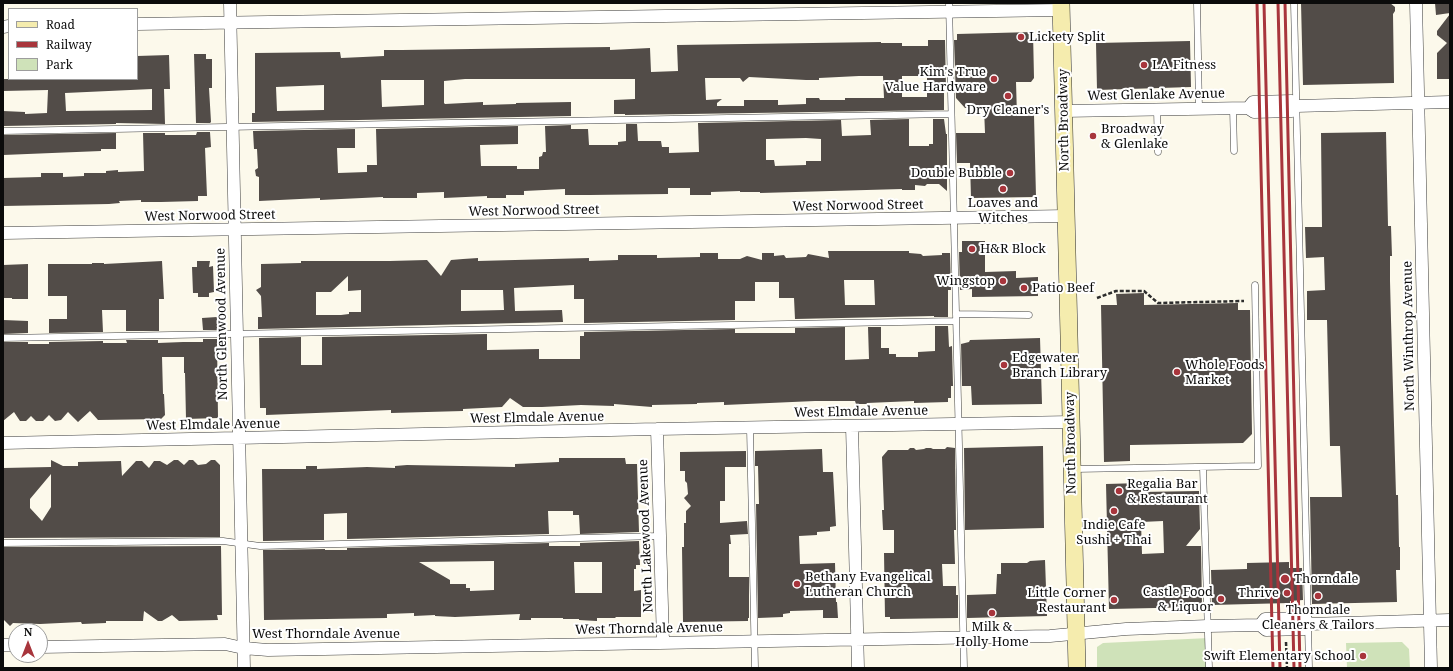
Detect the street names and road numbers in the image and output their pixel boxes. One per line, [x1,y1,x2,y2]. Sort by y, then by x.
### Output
street label: North Broadway [1055,68,1073,172]
street label: West Glenlake Avenue [1087,86,1225,104]
street label: West Norwood Street [792,197,924,215]
street label: West Norwood Street [468,202,600,220]
street label: West Norwood Street [144,207,276,225]
street label: North Glenwood Avenue [213,248,231,400]
street label: North Winthrop Avenue [1400,261,1418,411]
street label: North Broadway [1062,391,1080,495]
street label: West Elmdale Avenue [794,403,928,421]
street label: West Elmdale Avenue [470,409,604,427]
street label: West Elmdale Avenue [146,416,280,434]
street label: North Lakewood Avenue [636,459,656,613]
street label: West Thorndale Avenue [575,620,723,638]
street label: West Thorndale Avenue [252,626,400,642]

